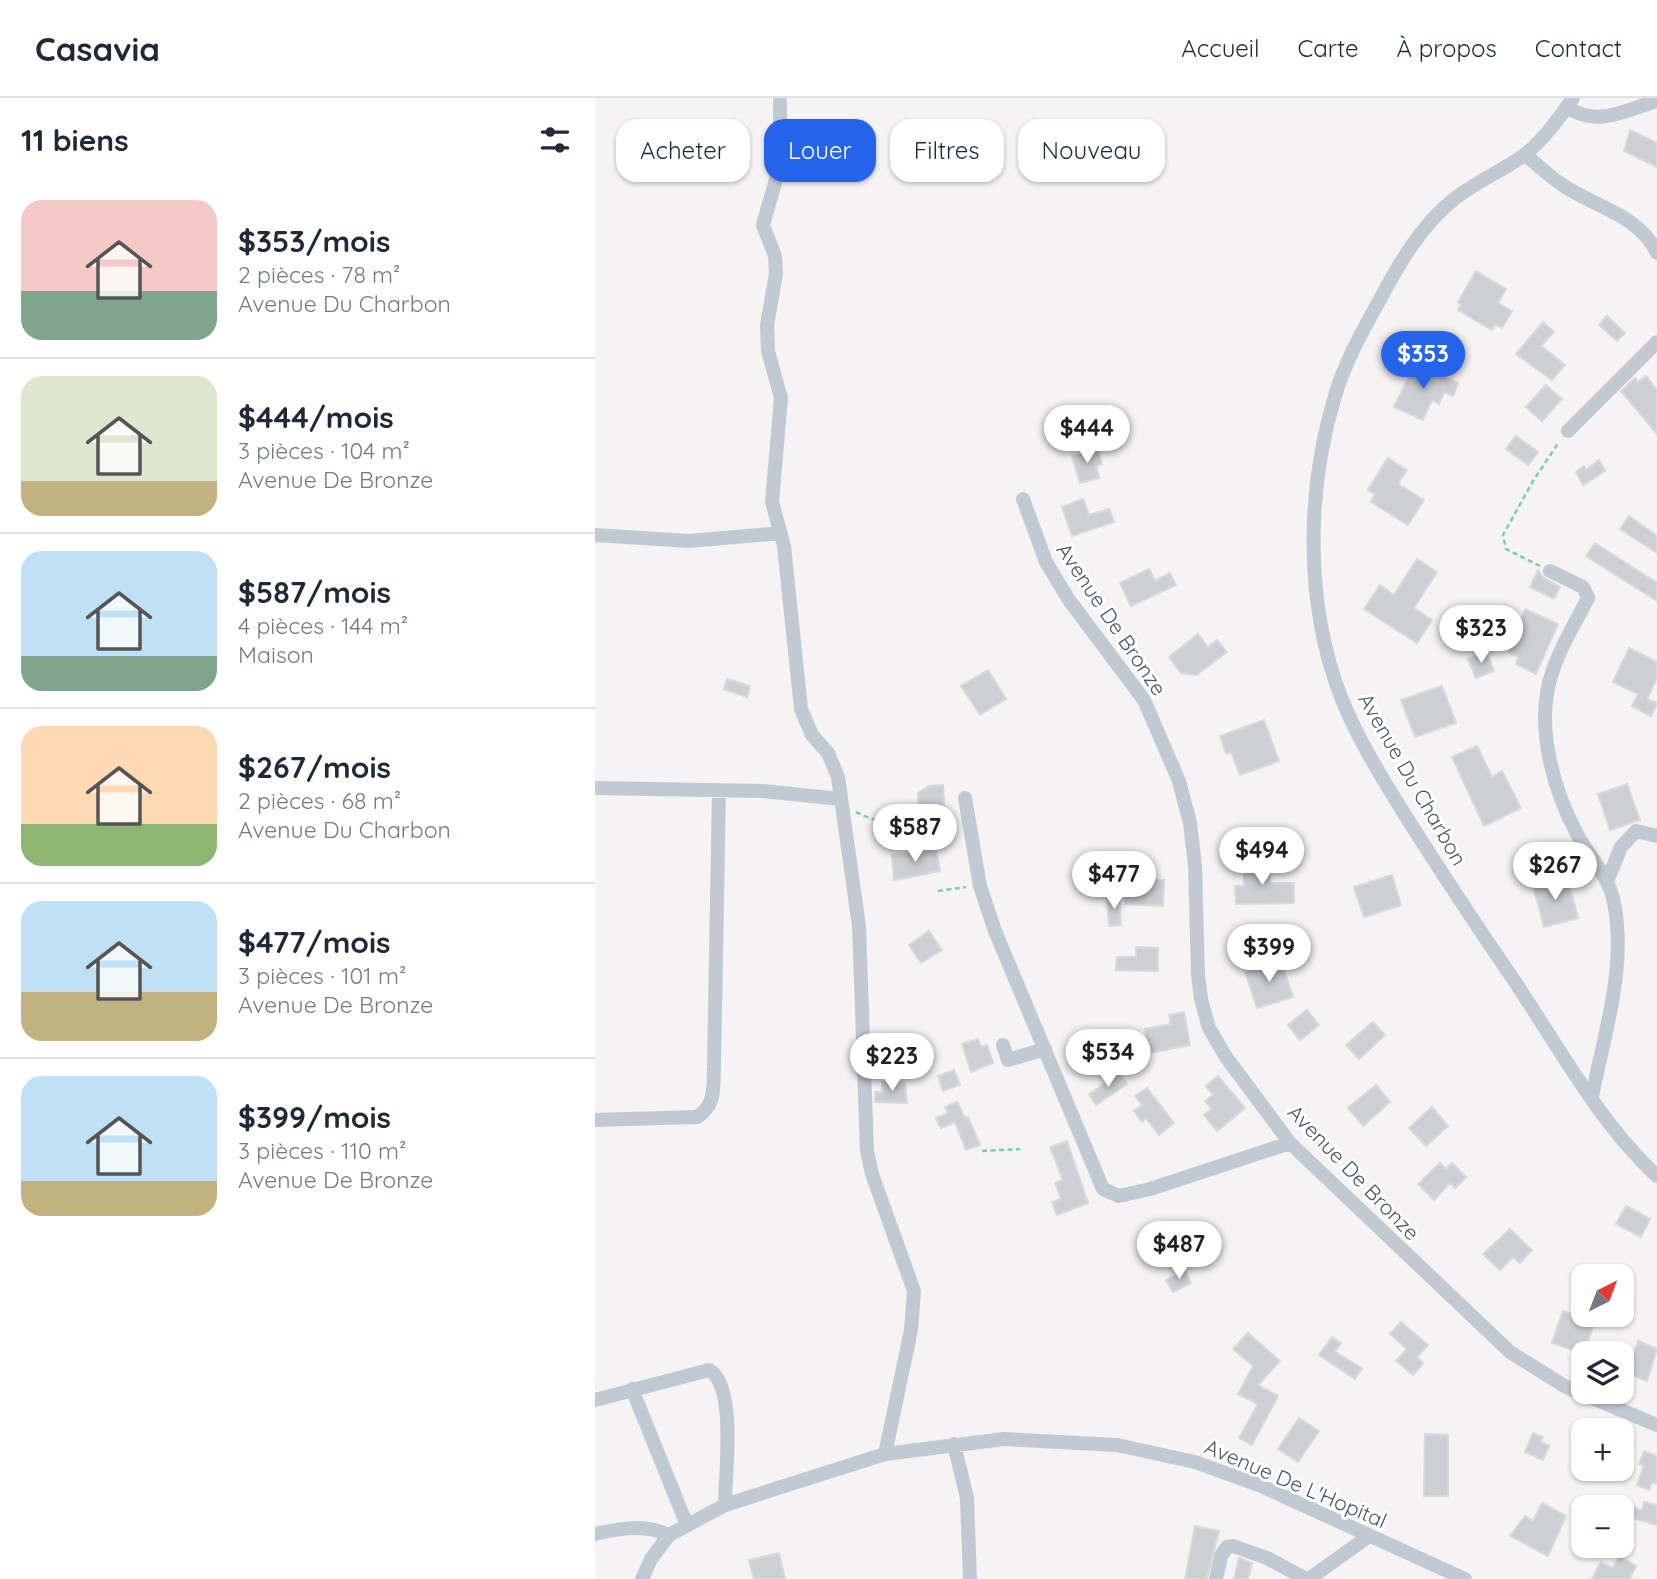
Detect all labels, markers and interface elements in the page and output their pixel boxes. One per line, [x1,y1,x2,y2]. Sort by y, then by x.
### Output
text: Casavia [35,28,160,69]
text: Accueil [1181,33,1260,63]
text: Carte [1298,33,1359,63]
text: À propos [1397,33,1497,63]
text: Contact [1535,33,1622,63]
chip: Acheter [616,119,750,182]
chip: Louer [764,119,876,182]
chip: Filtres [890,119,1004,182]
chip: Nouveau [1018,119,1165,182]
text: 11 biens [21,121,129,159]
icon: filters [536,121,574,159]
text: $353/mois [238,222,390,260]
icon: home [77,228,161,312]
text: 2 pièces · 78 m² [238,260,400,289]
text: Avenue Du Charbon [238,289,451,318]
pin: $353 [1382,331,1464,391]
text: $353 [1397,339,1449,368]
text: $444/mois [238,398,394,436]
icon: home [77,404,161,488]
pin: $444 [1046,406,1128,465]
text: $444 [1060,413,1114,442]
text: 3 pièces · 104 m² [238,436,410,465]
text: Avenue De Bronze [238,465,433,494]
street label: Avenue De Bronze [1051,538,1173,700]
text: $587/mois [238,573,391,611]
icon: home [77,579,161,663]
pin: $323 [1440,606,1522,665]
text: 4 pièces · 144 m² [238,611,408,640]
text: $323 [1455,613,1507,642]
text: Maison [238,640,314,669]
street label: Avenue Du Charbon [1353,688,1473,870]
text: $267/mois [238,748,391,786]
icon: home [77,754,161,838]
text: 2 pièces · 68 m² [238,786,401,815]
pin: $587 [874,804,956,864]
text: $587 [889,812,941,841]
text: Avenue Du Charbon [238,815,451,844]
pin: $494 [1221,828,1303,887]
text: $494 [1235,835,1289,864]
pin: $267 [1514,842,1596,902]
text: $267 [1529,850,1581,879]
pin: $477 [1073,852,1155,911]
text: $477 [1088,859,1140,888]
text: $477/mois [238,923,391,961]
pin: $399 [1228,924,1310,984]
icon: home [77,929,161,1013]
text: $399 [1243,932,1295,961]
text: 3 pièces · 101 m² [238,961,406,990]
text: Avenue De Bronze [238,990,433,1019]
pin: $534 [1067,1030,1149,1089]
pin: $223 [851,1034,933,1093]
text: $534 [1082,1037,1134,1066]
text: $223 [866,1041,918,1070]
text: $399/mois [238,1098,391,1136]
street label: Avenue De Bronze [1283,1099,1425,1245]
icon: home [77,1104,161,1188]
text: 3 pièces · 110 m² [238,1136,406,1165]
text: Avenue De Bronze [238,1165,433,1194]
pin: $487 [1138,1222,1220,1281]
text: $487 [1153,1229,1205,1258]
north arrow [1571,1264,1635,1326]
map controls [1571,1264,1634,1558]
button: layers [1571,1341,1634,1404]
button: + [1571,1418,1634,1481]
street label: Avenue De L'Hopital [1201,1433,1391,1533]
button: − [1571,1495,1634,1558]

